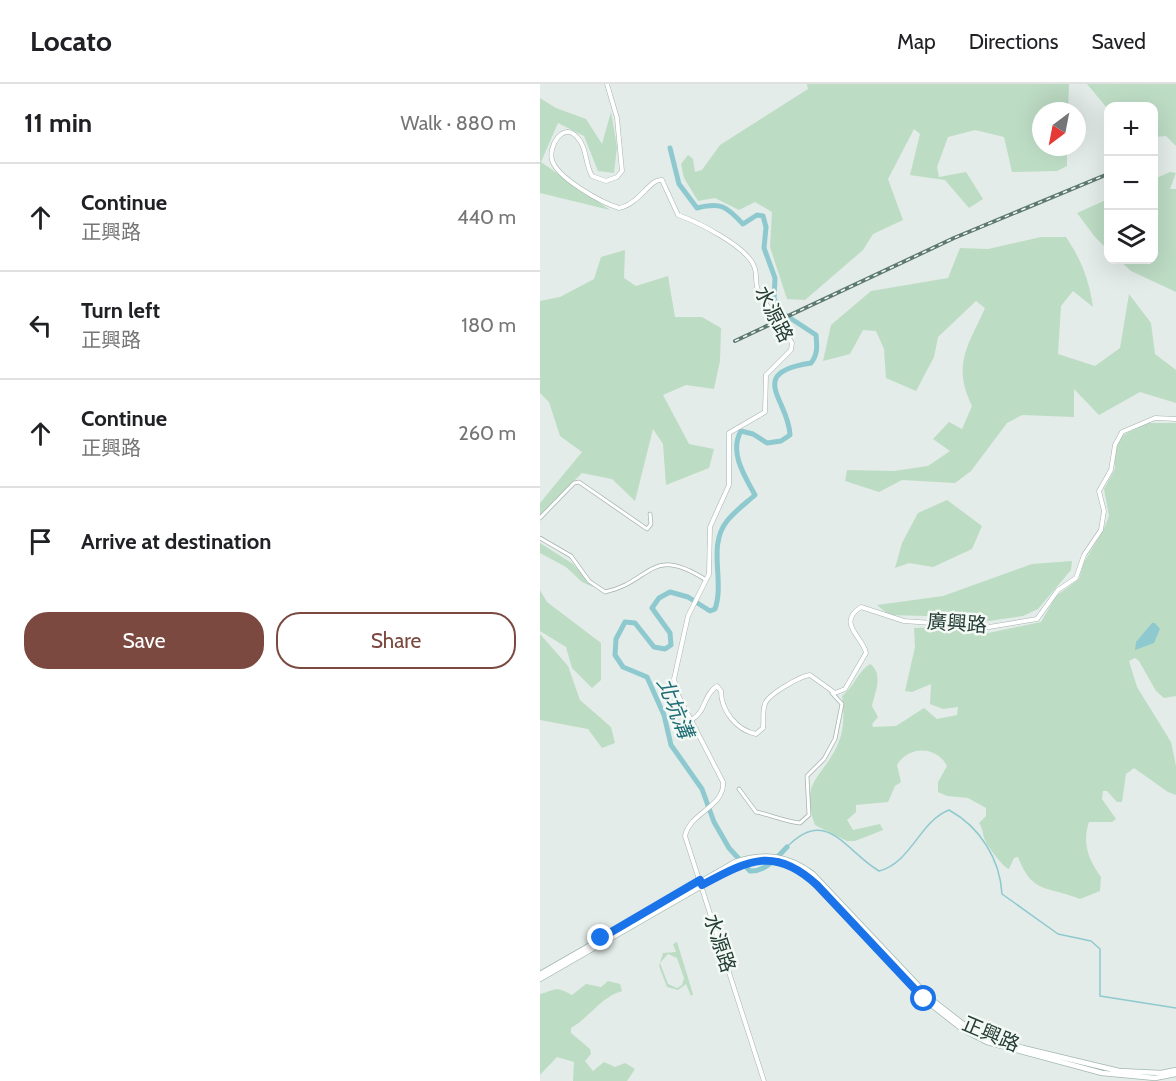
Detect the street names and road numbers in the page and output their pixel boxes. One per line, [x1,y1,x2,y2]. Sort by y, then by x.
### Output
street label: 水源路 [750,282,798,346]
street label: 廣興路 [926,609,988,637]
street label: 水源路 [699,911,741,975]
street label: 正興路 [959,1011,1023,1057]

